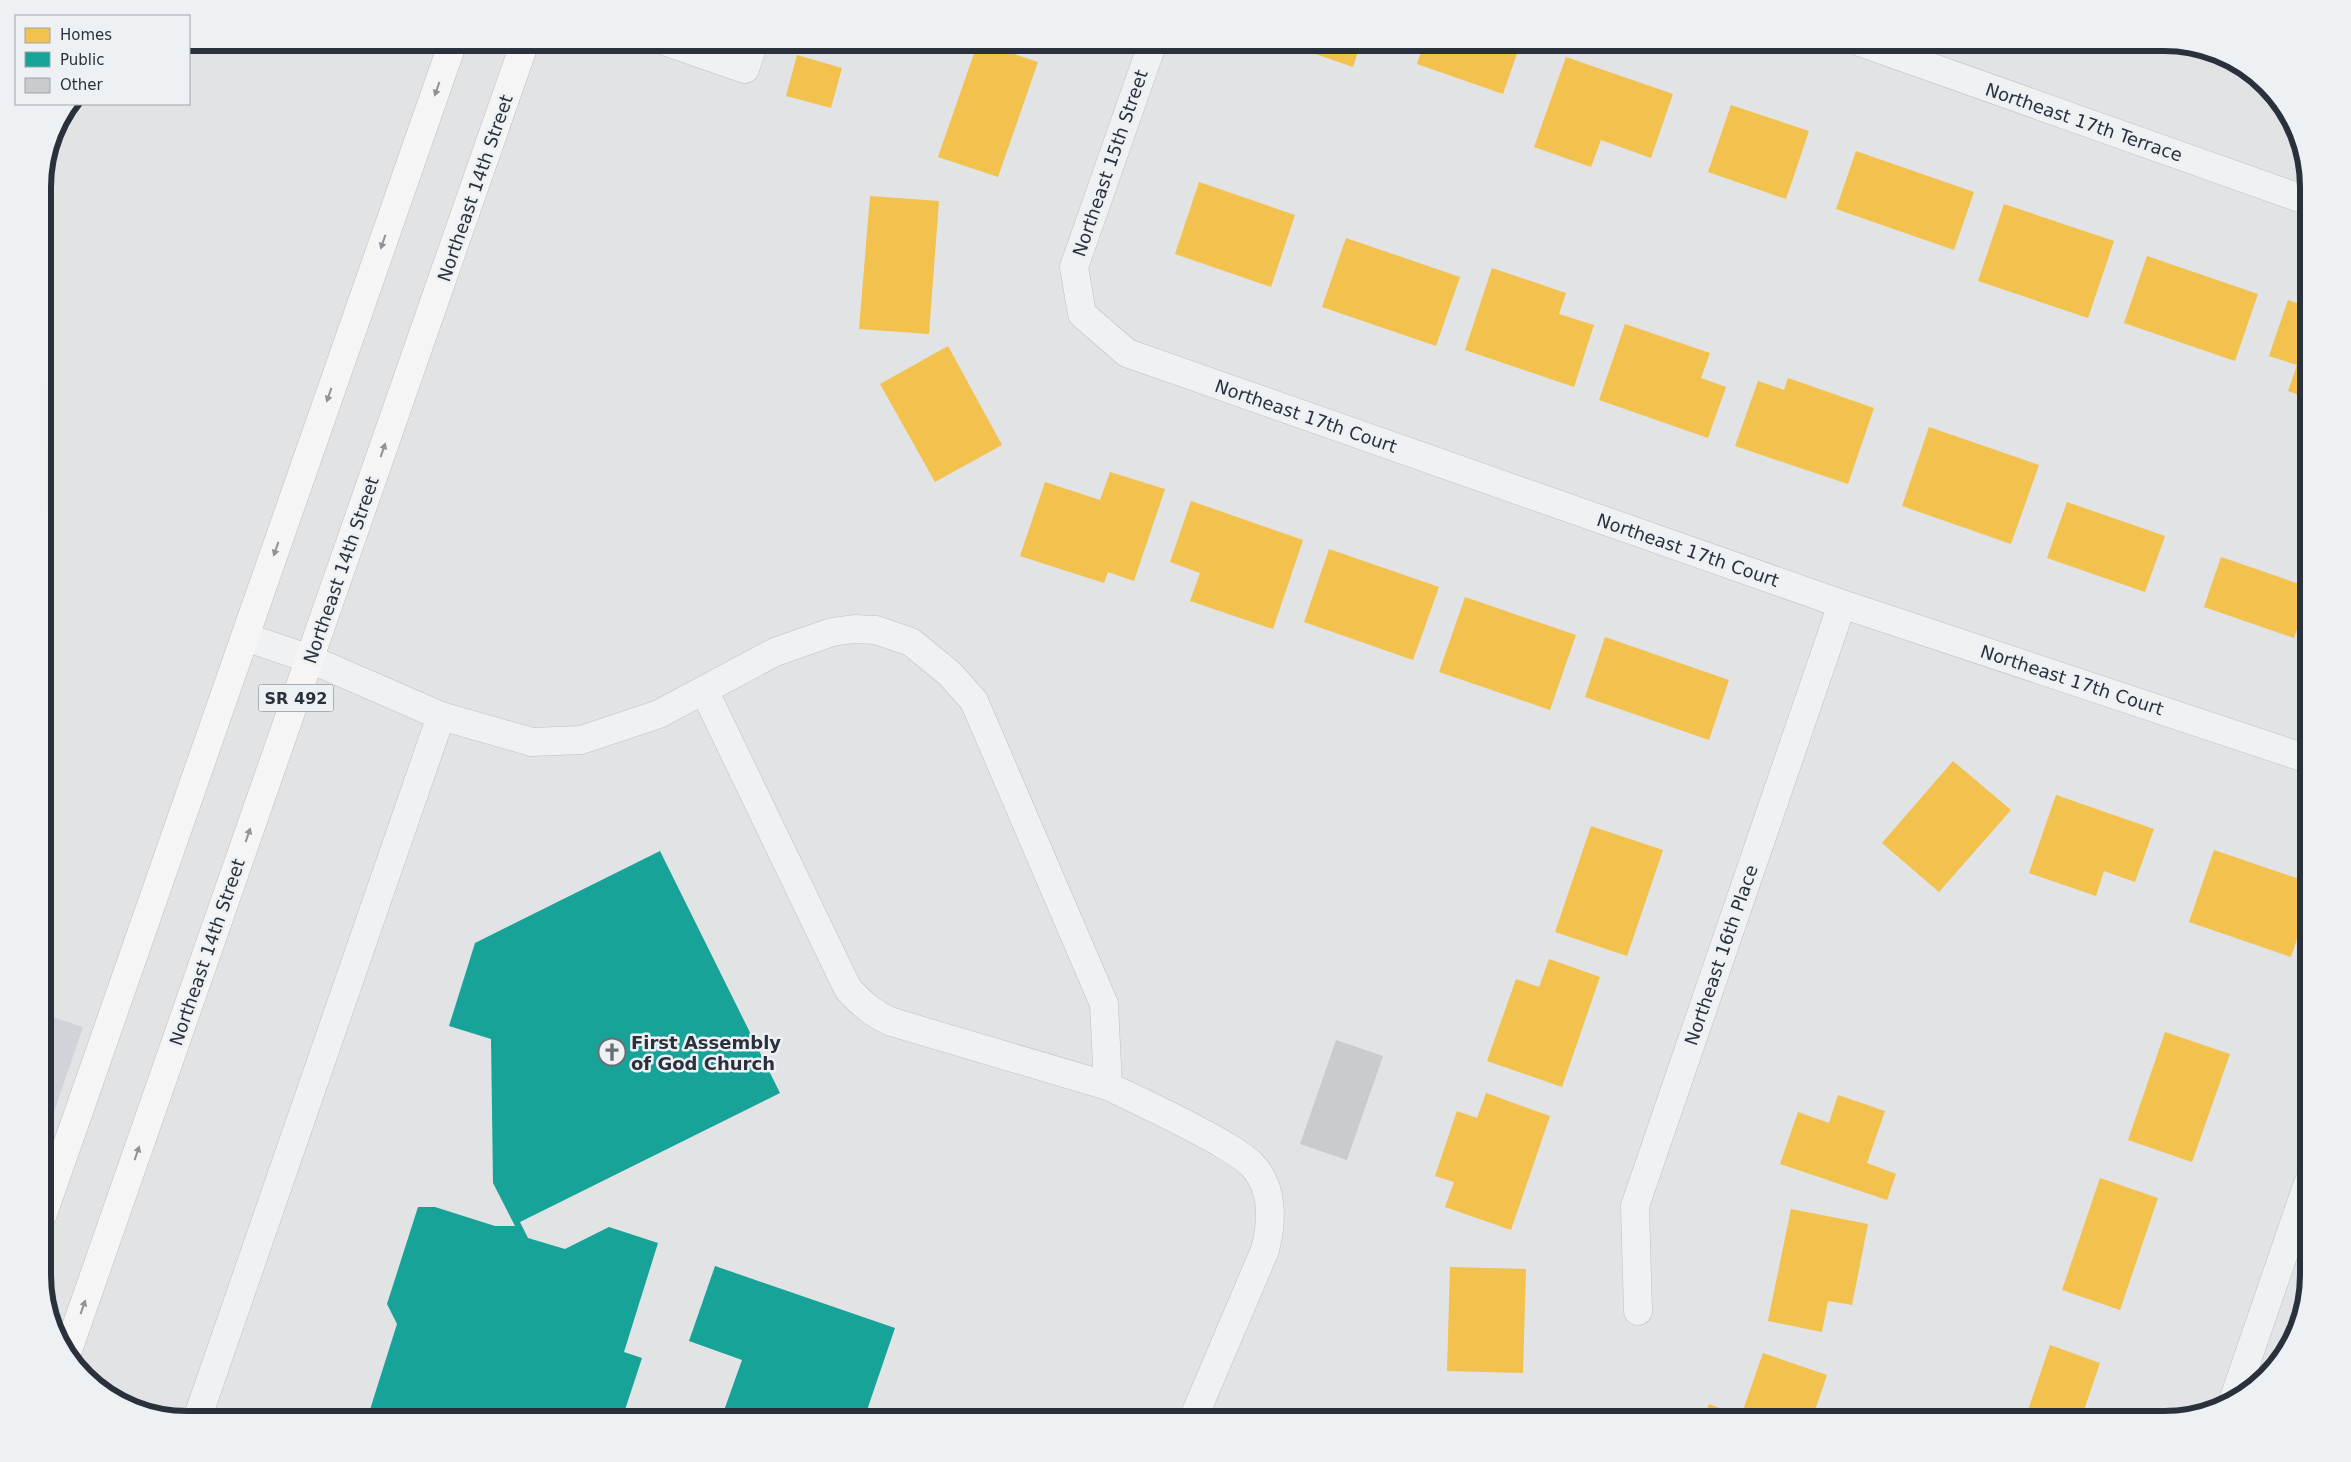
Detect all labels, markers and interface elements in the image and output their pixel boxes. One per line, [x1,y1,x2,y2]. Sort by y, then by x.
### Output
legend [15,15,190,105]
text: Homes [60,26,112,44]
text: Public [60,51,104,69]
street label: Northeast 15th Street [1068,67,1152,259]
text: Other [60,76,103,94]
street label: Northeast 17th Terrace [1983,78,2185,166]
one-way arrow [432,81,440,96]
street label: Northeast 14th Street [433,92,517,284]
one-way arrow [379,235,387,250]
street label: Northeast 17th Court [1212,375,1400,457]
one-way arrow [325,388,332,403]
one-way arrow [379,442,387,457]
street label: Northeast 14th Street [299,474,383,666]
street label: Northeast 17th Court [1594,509,1782,591]
one-way arrow [272,541,279,556]
street label: Northeast 17th Court [1978,640,2166,720]
road number: SR 492 [258,684,334,711]
one-way arrow [245,827,253,842]
street label: Northeast 14th Street [165,856,249,1048]
street label: Northeast 16th Place [1680,862,1762,1048]
place label: First Assembly of God Church [631,1032,781,1074]
church icon: First Assembly of God Church [597,1037,627,1067]
one-way arrow [134,1146,141,1161]
one-way arrow [80,1299,87,1314]

